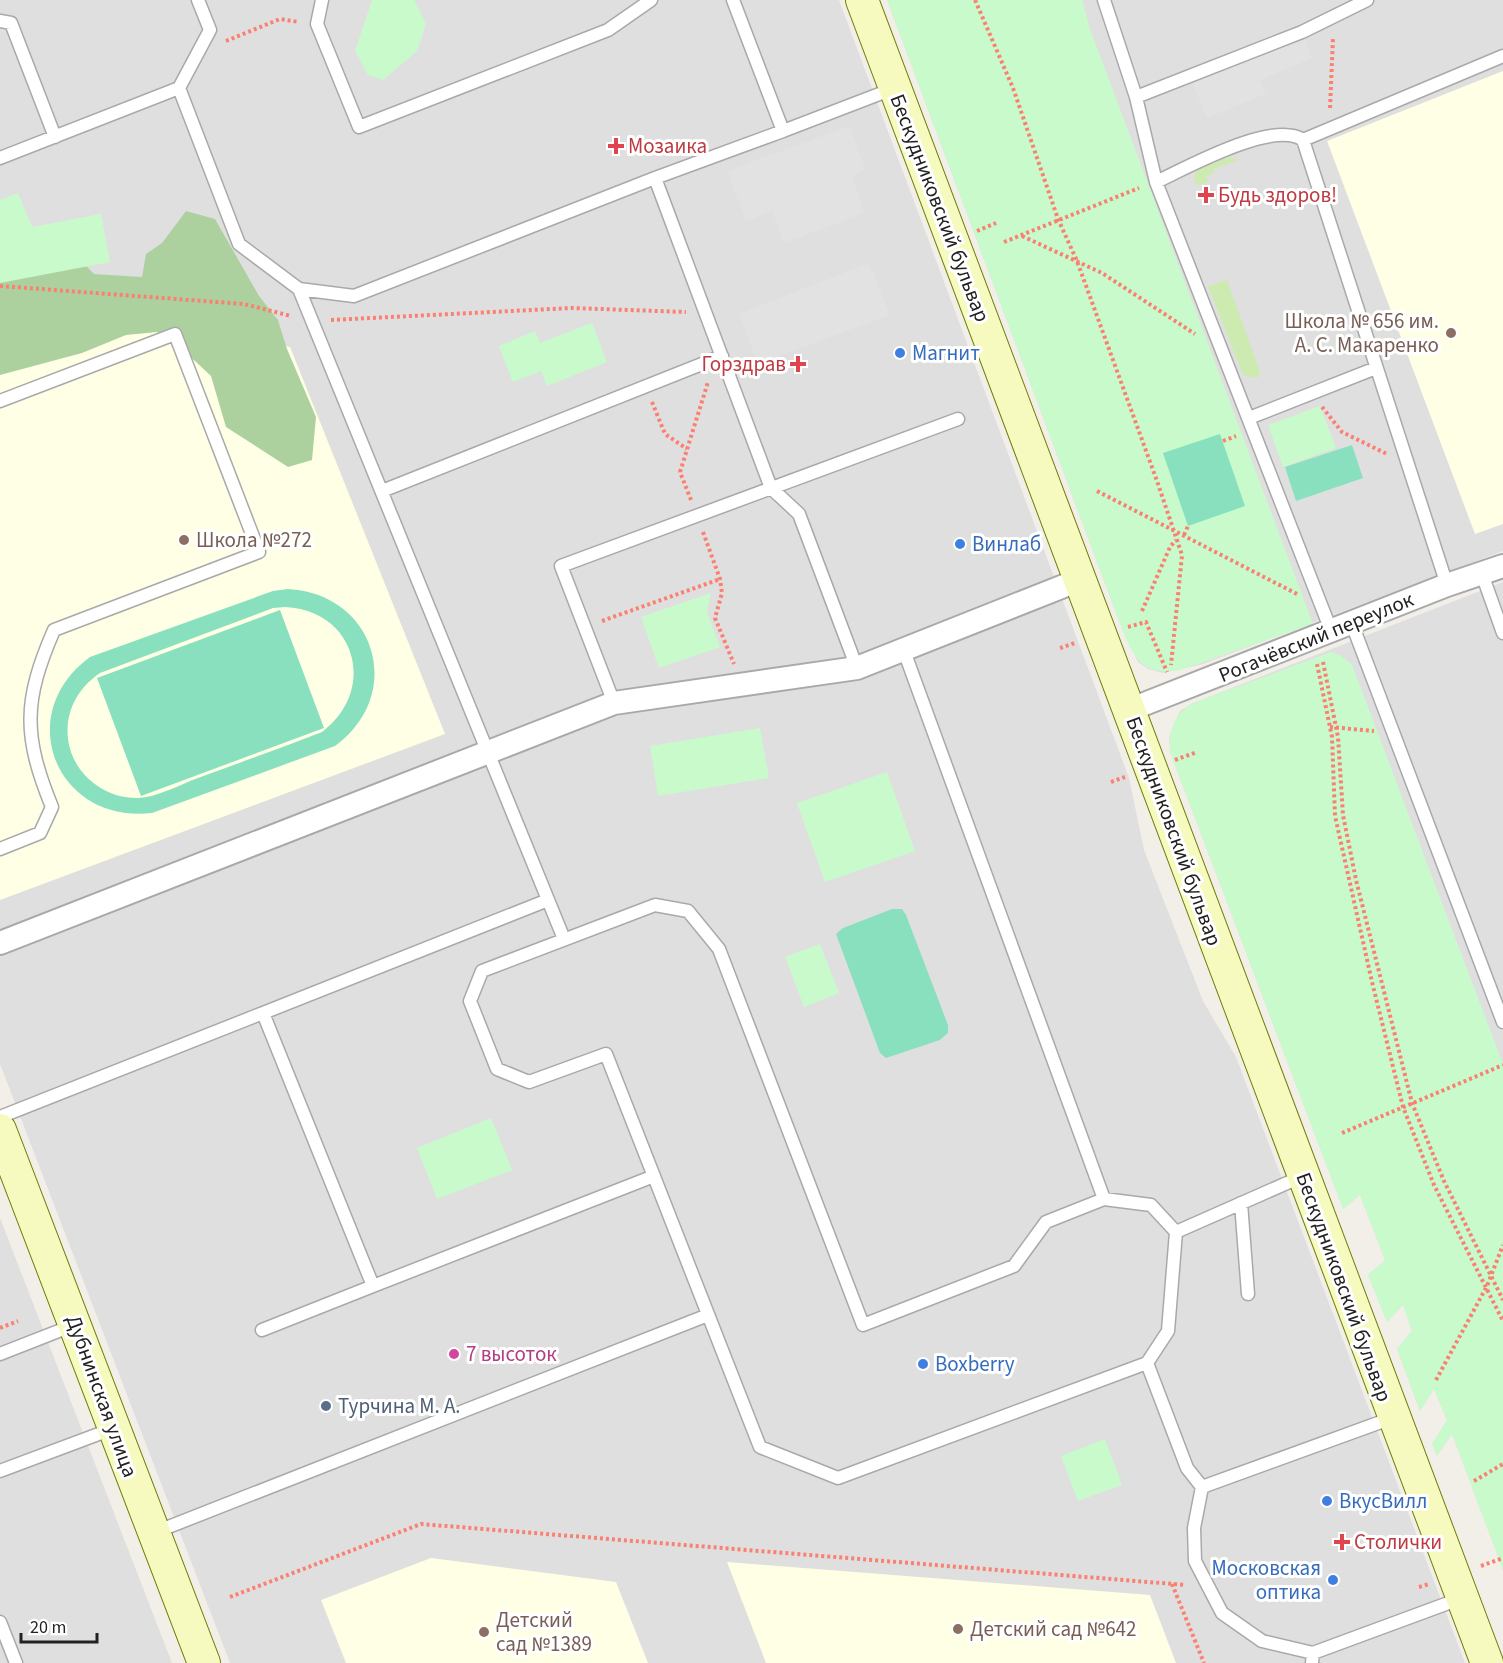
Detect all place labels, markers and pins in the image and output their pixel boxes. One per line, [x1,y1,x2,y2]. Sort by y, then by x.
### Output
place label: Мозаика [628,131,707,161]
marker: Мозаика [609,139,623,153]
place label: Будь здоров! [1218,180,1337,210]
marker: Будь здоров! [1199,188,1213,202]
place label: Школа № 656 им. А. С. Макаренко [1284,306,1439,360]
marker: Школа № 656 им. А. С. Макаренко [1444,326,1458,340]
place label: Магнит [912,338,980,368]
marker: Магнит [893,346,907,360]
place label: Горздрав [701,349,786,379]
marker: Горздрав [791,357,805,371]
place label: Школа №272 [196,525,312,555]
place label: Винлаб [972,529,1041,559]
marker: Школа №272 [177,533,191,547]
marker: Винлаб [953,537,967,551]
place label: 7 высоток [466,1339,557,1369]
marker: 7 высоток [447,1347,461,1361]
place label: Boxberry [935,1349,1015,1379]
marker: Boxberry [916,1357,930,1371]
place label: Турчина М. А. [338,1391,461,1421]
marker: Турчина М. А. [319,1399,333,1413]
place label: ВкусВилл [1339,1486,1427,1516]
marker: ВкусВилл [1320,1494,1334,1508]
place label: Столички [1354,1527,1442,1557]
marker: Столички [1335,1535,1349,1549]
place label: Московская оптика [1212,1553,1321,1607]
marker: Московская оптика [1326,1573,1340,1587]
place label: Детский сад №1389 [496,1605,592,1659]
place label: Детский сад №642 [970,1614,1136,1644]
marker: Детский сад №642 [951,1622,965,1636]
marker: Детский сад №1389 [477,1625,491,1639]

